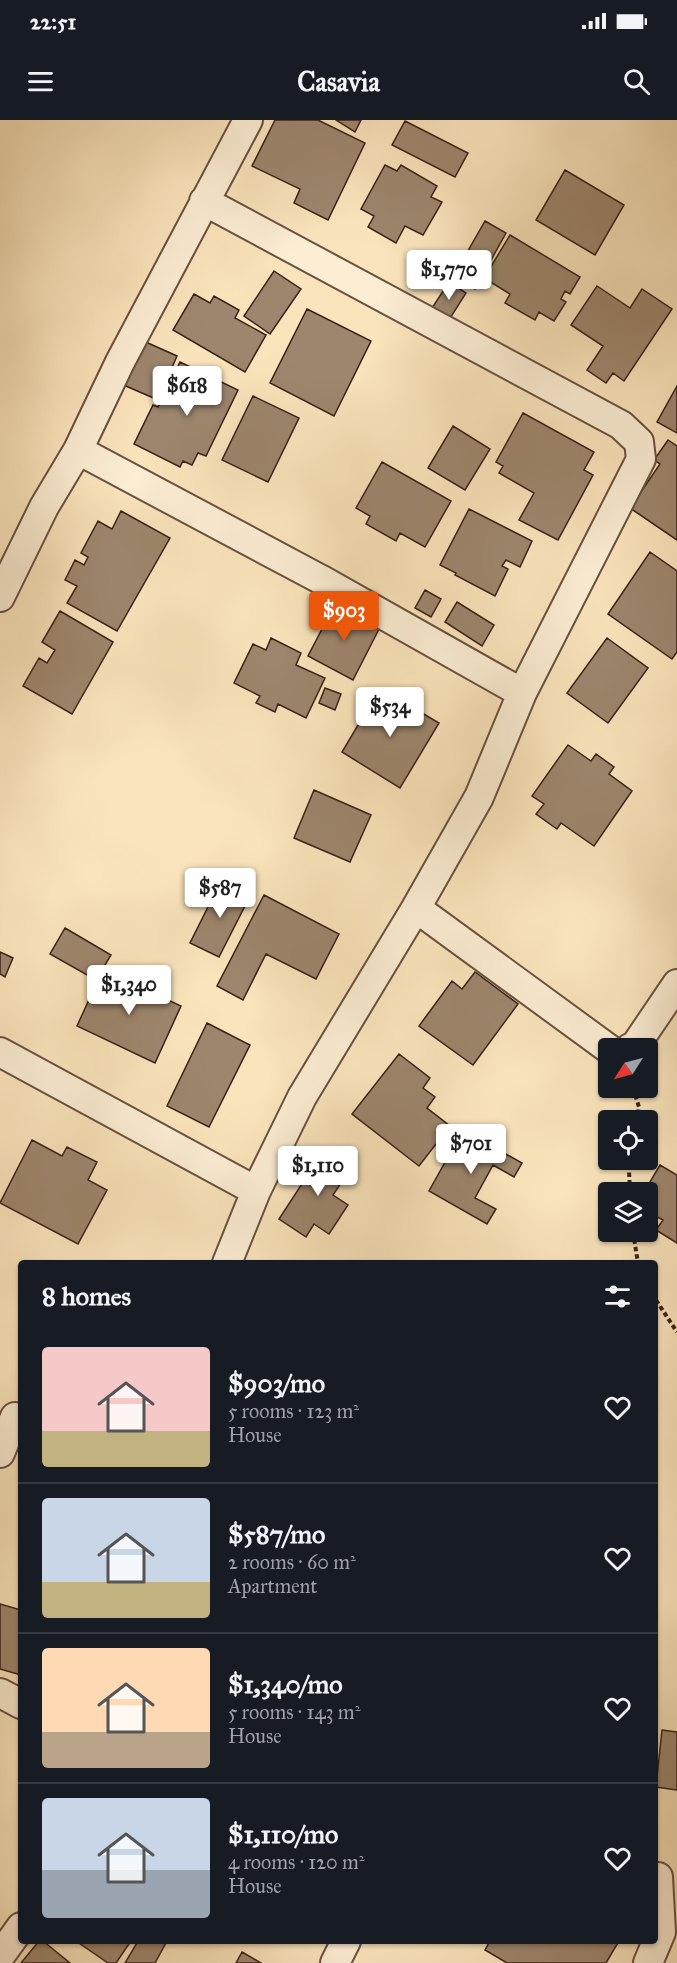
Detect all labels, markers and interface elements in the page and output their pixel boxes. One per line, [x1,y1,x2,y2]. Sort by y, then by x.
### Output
text: 22:51 [30,8,76,35]
icon: menu [24,65,57,98]
text: Casavia [297,65,380,98]
icon: search [620,65,653,98]
pin: $1,770 [400,250,498,301]
text: $1,770 [421,257,477,281]
pin: $618 [151,366,223,417]
text: $618 [167,373,207,397]
pin: $903 [308,591,380,642]
text: $903 [323,598,365,622]
pin: $534 [354,687,426,738]
text: $534 [370,694,410,718]
pin: $587 [184,868,256,919]
text: $587 [199,875,241,899]
pin: $1,340 [80,965,178,1016]
text: $1,340 [101,972,157,996]
north arrow [598,1038,658,1098]
map controls [598,1038,658,1242]
button: locate [598,1110,658,1170]
pin: $701 [435,1124,507,1175]
text: $701 [450,1131,492,1155]
pin: $1,110 [269,1146,367,1197]
text: $1,110 [292,1153,344,1177]
button: layers [598,1182,658,1242]
text: 8 homes [42,1280,131,1312]
icon: filters [601,1280,634,1313]
text: $903/mo [228,1367,325,1399]
icon: home [90,1371,162,1443]
icon: heart [601,1391,634,1424]
text: 5 rooms · 123 m² [228,1399,359,1423]
text: House [228,1423,282,1447]
text: $587/mo [228,1518,325,1550]
icon: home [90,1522,162,1594]
icon: heart [601,1542,634,1575]
text: 2 rooms · 60 m² [228,1550,356,1574]
text: Apartment [228,1574,317,1598]
text: $1,340/mo [228,1668,343,1700]
icon: home [90,1672,162,1744]
icon: heart [601,1692,634,1725]
text: 5 rooms · 143 m² [228,1700,360,1724]
text: House [228,1724,282,1748]
text: $1,110/mo [228,1818,338,1850]
icon: home [90,1822,162,1894]
icon: heart [601,1842,634,1875]
text: 4 rooms · 120 m² [228,1850,365,1874]
text: House [228,1874,282,1898]

